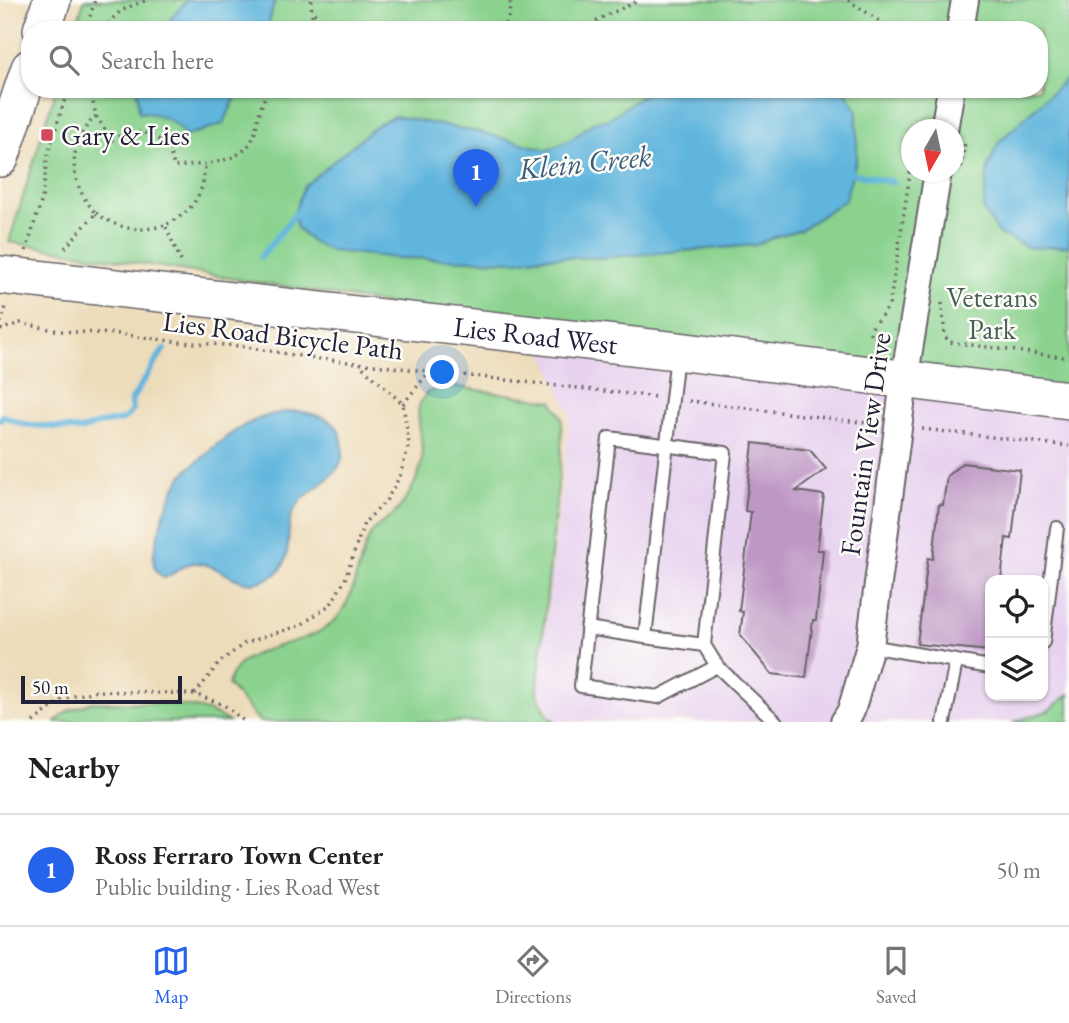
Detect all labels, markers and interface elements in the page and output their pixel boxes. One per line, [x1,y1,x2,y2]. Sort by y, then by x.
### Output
search box [21,21,1048,98]
icon: search [45,41,83,79]
text: Search here [101,43,214,77]
place label: Gary & Lies [61,117,190,153]
north arrow [901,119,964,182]
marker: Gary & Lies [39,127,55,143]
water label: Klein Creek [516,136,654,188]
pin: 1 [453,149,499,207]
park label: Veterans Park [946,279,1038,347]
street label: Lies Road Bicycle Path [161,302,405,368]
street label: Lies Road West [452,308,620,362]
street label: Fountain View Drive [832,330,898,558]
your location [425,355,459,389]
map controls [985,575,1048,701]
button: locate [985,575,1048,638]
button: layers [985,638,1048,701]
scale bar [21,673,182,705]
text: 50 m [32,675,69,700]
text: Nearby [28,748,120,787]
text: Ross Ferraro Town Center [95,838,383,872]
text: 1 [45,855,57,885]
text: 50 m [996,855,1041,885]
text: Public building · Lies Road West [95,872,380,902]
tab: Map [152,942,190,1009]
tab: Directions [495,942,571,1009]
tab: Saved [876,942,917,1009]

